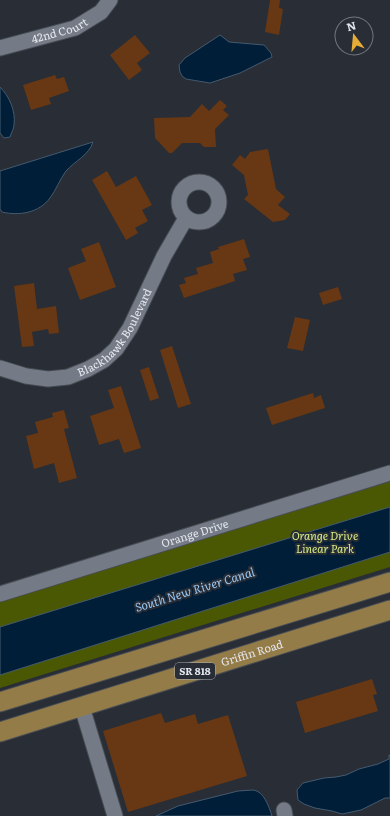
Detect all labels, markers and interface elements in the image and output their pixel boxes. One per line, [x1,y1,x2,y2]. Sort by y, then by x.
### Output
street label: 42nd Court [29,13,91,46]
north arrow [334,16,374,56]
text: N [344,16,358,34]
street label: Blackhawk Boulevard [75,285,155,380]
street label: Orange Drive [159,515,230,551]
park label: Orange Drive Linear Park [292,527,358,556]
water label: South New River Canal [133,562,257,616]
street label: Griffin Road [219,635,285,669]
road number: SR 818 [175,663,215,679]

